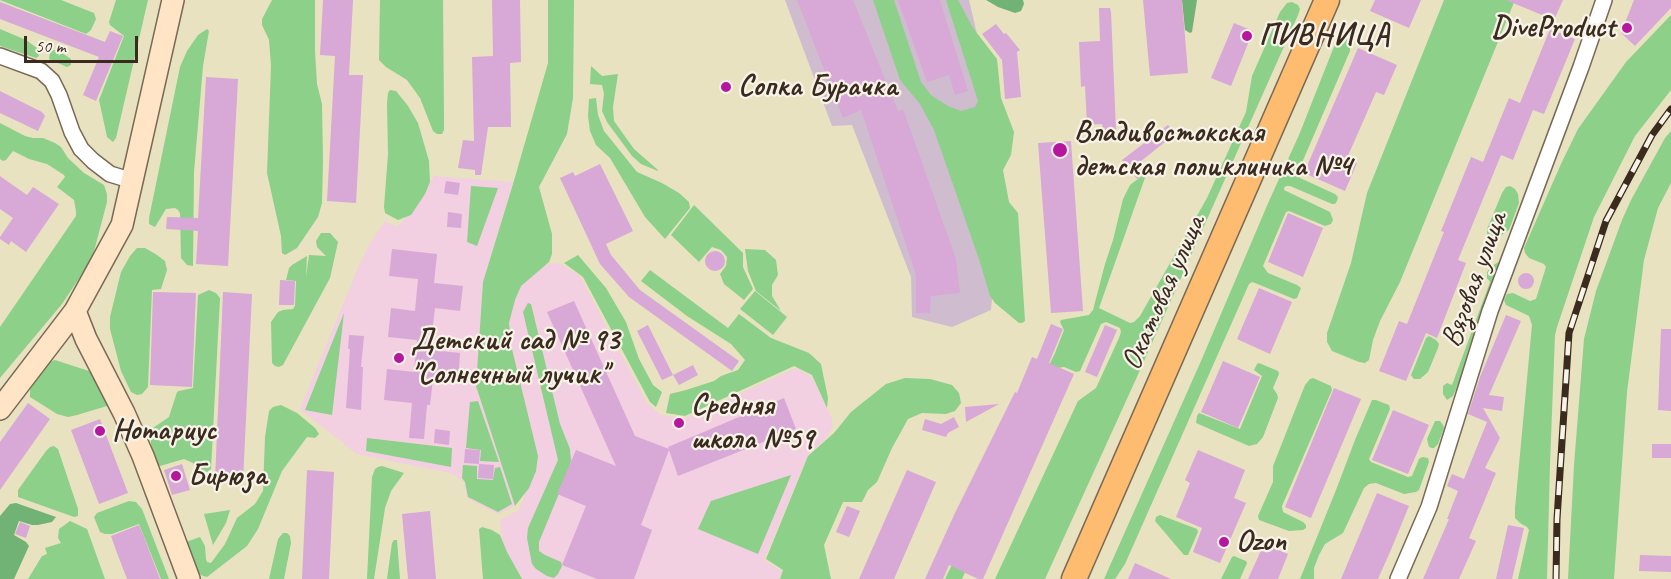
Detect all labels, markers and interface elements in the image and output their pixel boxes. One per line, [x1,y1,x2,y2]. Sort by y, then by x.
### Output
place label: DiveProduct [1492,10,1615,46]
place label: ПИВНИЦА [1259,18,1390,54]
marker: DiveProduct [1620,21,1634,35]
scale bar [27,24,141,62]
marker: ПИВНИЦА [1240,29,1254,43]
text: 50 m [35,35,66,57]
place label: Сопка Бурачка [738,69,897,105]
marker: Сопка Бурачка [719,80,733,94]
place label: Владивостокская детская поликлиника №4 [1074,115,1352,186]
marker: Владивостокская детская поликлиника №4 [1051,141,1069,159]
street label: Вязовая улица [1434,208,1516,352]
street label: Окатовая улица [1114,210,1214,376]
place label: Детский сад № 93 "Солнечный лучик" [411,323,619,394]
marker: Детский сад № 93 "Солнечный лучик" [392,351,406,365]
place label: Средняя школа №59 [691,388,814,458]
place label: Нотариус [112,413,217,449]
marker: Средняя школа №59 [672,416,686,430]
marker: Нотариус [93,424,107,438]
place label: Бирюза [188,458,267,494]
marker: Бирюза [169,469,183,483]
place label: Ozon [1236,524,1286,560]
marker: Ozon [1217,535,1231,549]

